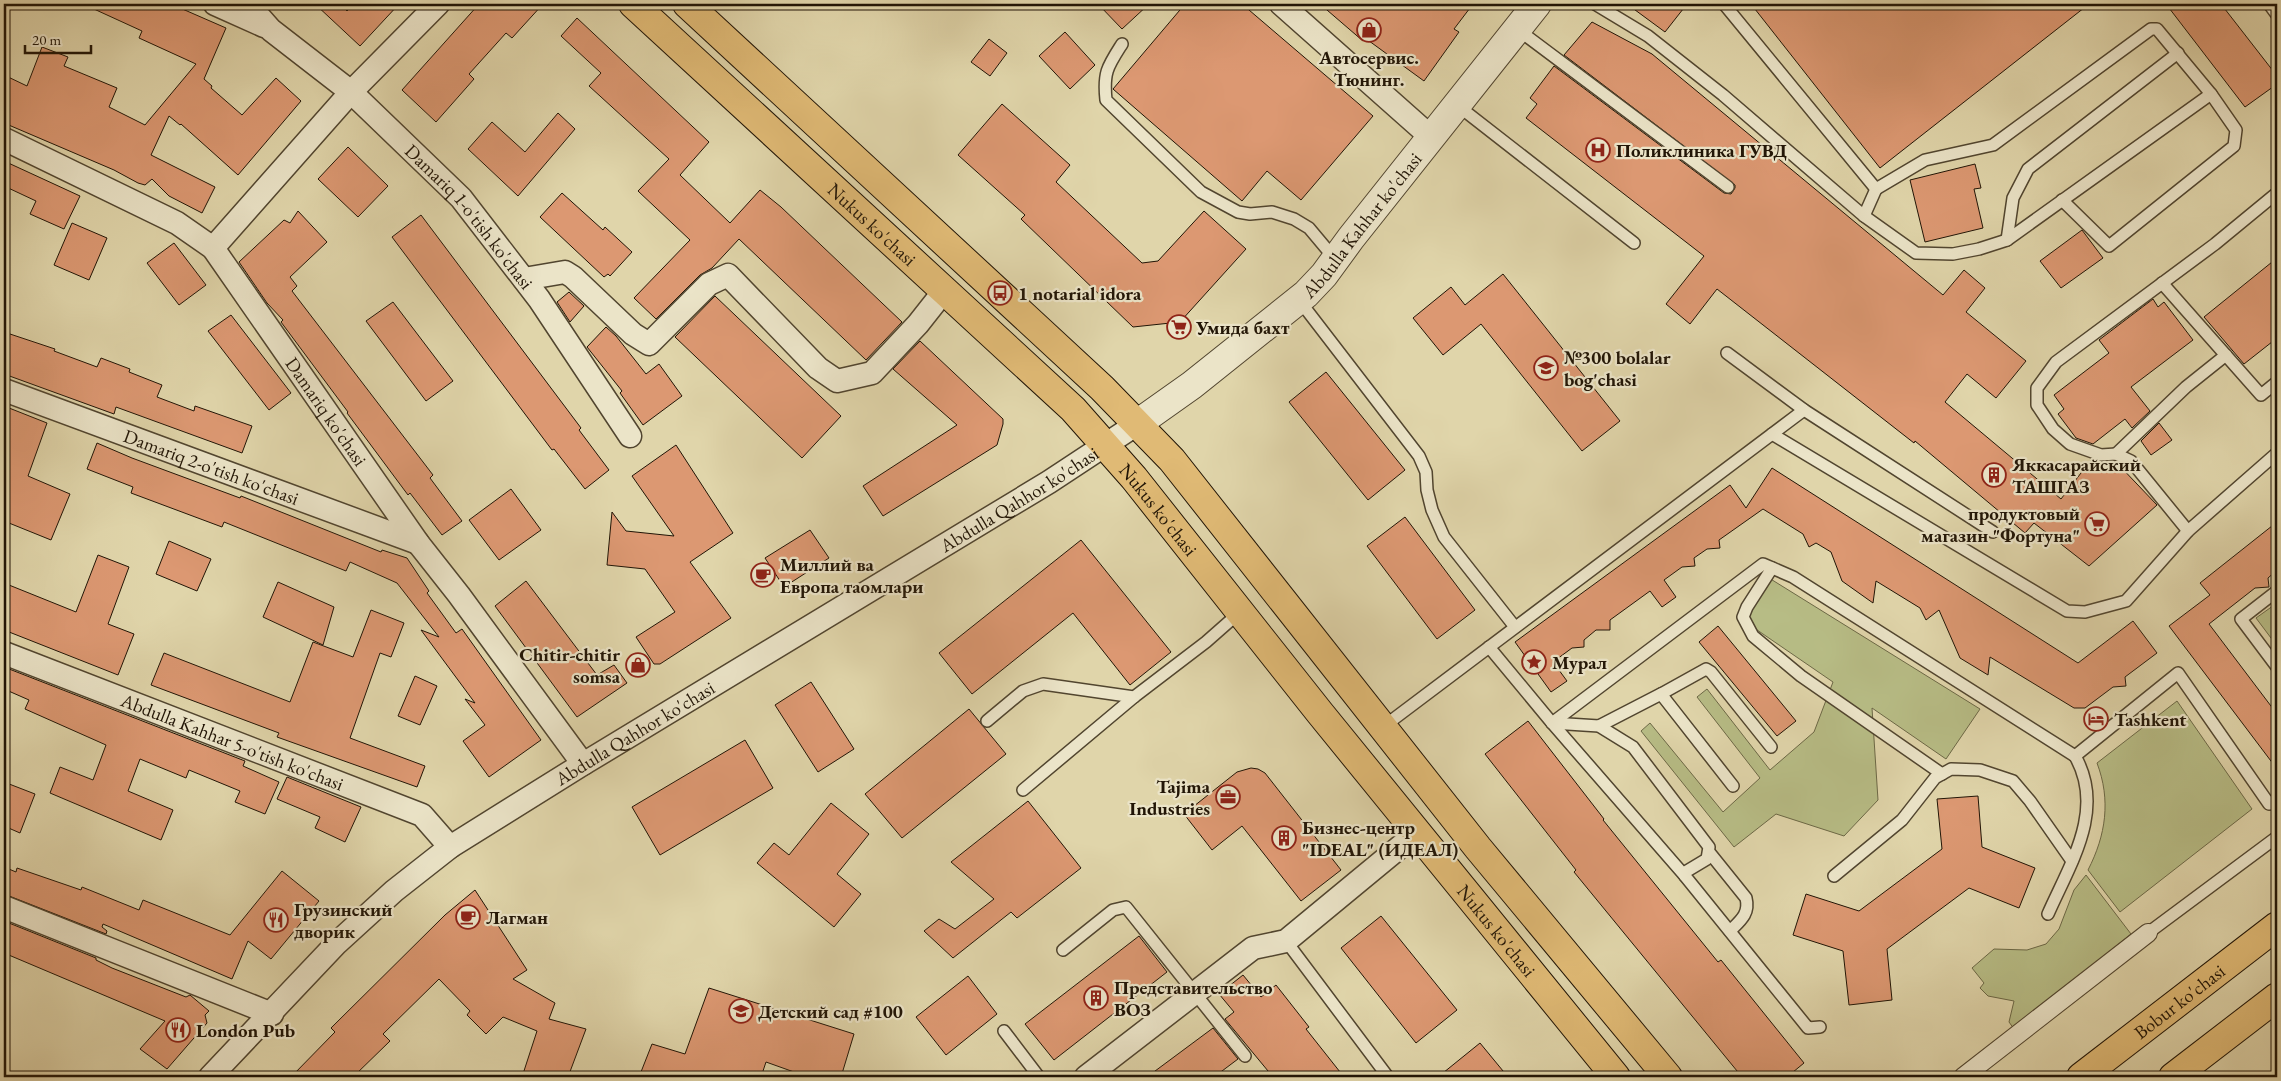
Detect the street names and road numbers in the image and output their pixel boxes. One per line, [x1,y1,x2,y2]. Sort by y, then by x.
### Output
street label: Damariq 1-o'tish ko'chasi [400,138,539,294]
street label: Abdulla Kahhar ko'chasi [1296,147,1427,304]
street label: Nukus ko'chasi [822,177,922,271]
street label: Damariq ko'chasi [280,352,373,471]
street label: Damariq 2-o'tish ko'chasi [120,423,303,511]
street label: Abdulla Qahhor ko'chasi [934,440,1104,558]
street label: Nukus ko'chasi [1114,458,1204,561]
street label: Abdulla Qahhor ko'chasi [549,675,719,792]
street label: Abdulla Kahhar 5-o'tish ko'chasi [116,687,348,796]
street label: Nukus ko'chasi [1452,879,1542,982]
street label: Bobur ko'chasi [2129,958,2230,1044]

